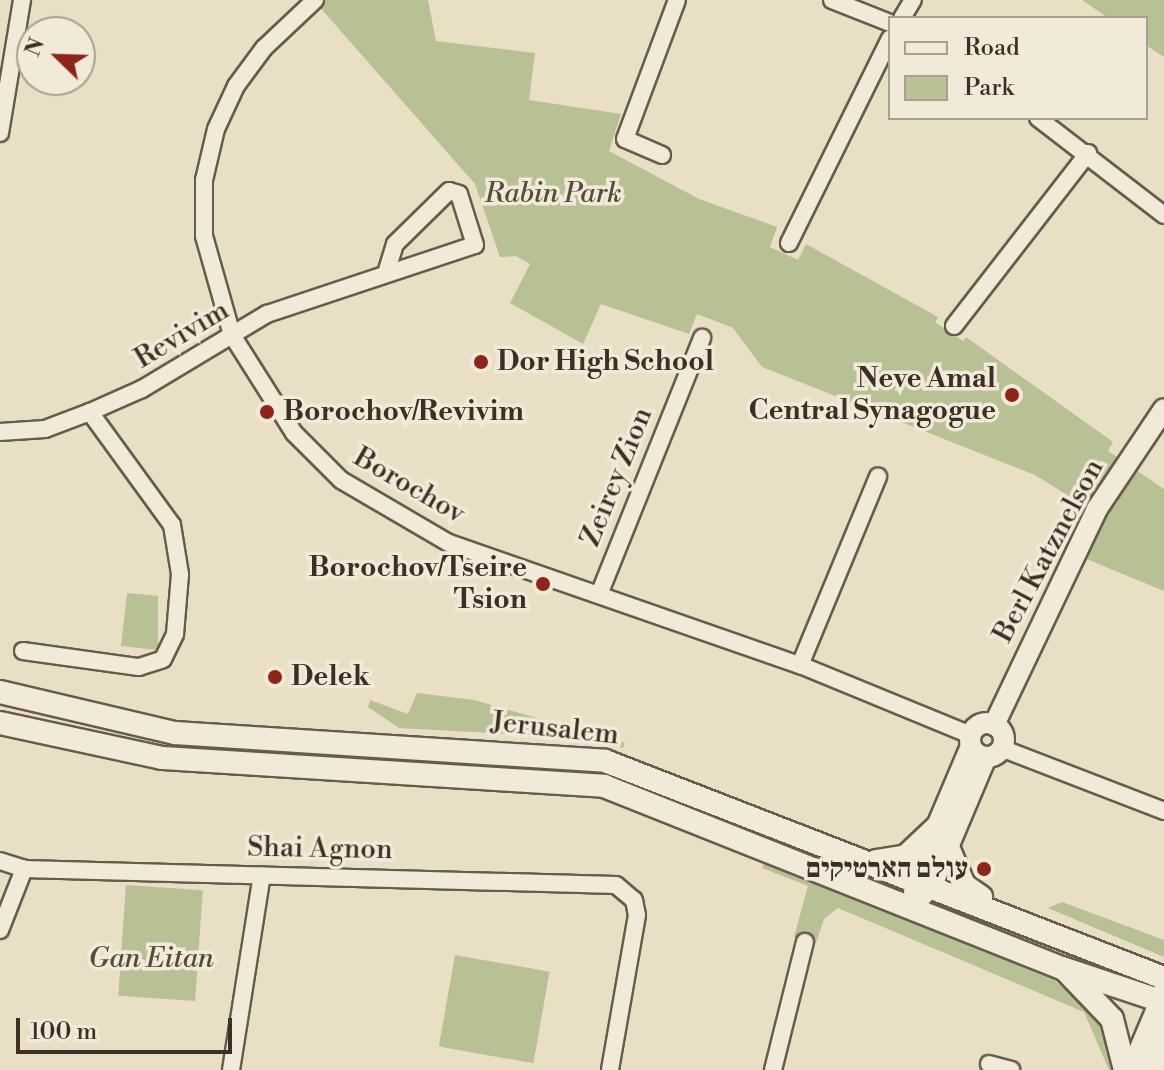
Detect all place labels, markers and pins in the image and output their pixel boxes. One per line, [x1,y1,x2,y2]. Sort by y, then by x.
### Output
place label: Dor High School [497,345,714,379]
marker: Dor High School [472,353,490,371]
place label: Neve Amal Central Synagogue [749,362,996,428]
marker: Neve Amal Central Synagogue [1003,386,1021,404]
place label: Borochov/Revivim [283,395,524,429]
marker: Borochov/Revivim [258,403,276,421]
place label: Borochov/Tseire Tsion [309,551,527,617]
marker: Borochov/Tseire Tsion [534,575,552,593]
place label: Delek [291,660,370,694]
marker: Delek [266,668,284,686]
place label: עולם הארטיקים [806,852,968,886]
marker: עולם הארטיקים [975,860,993,878]

